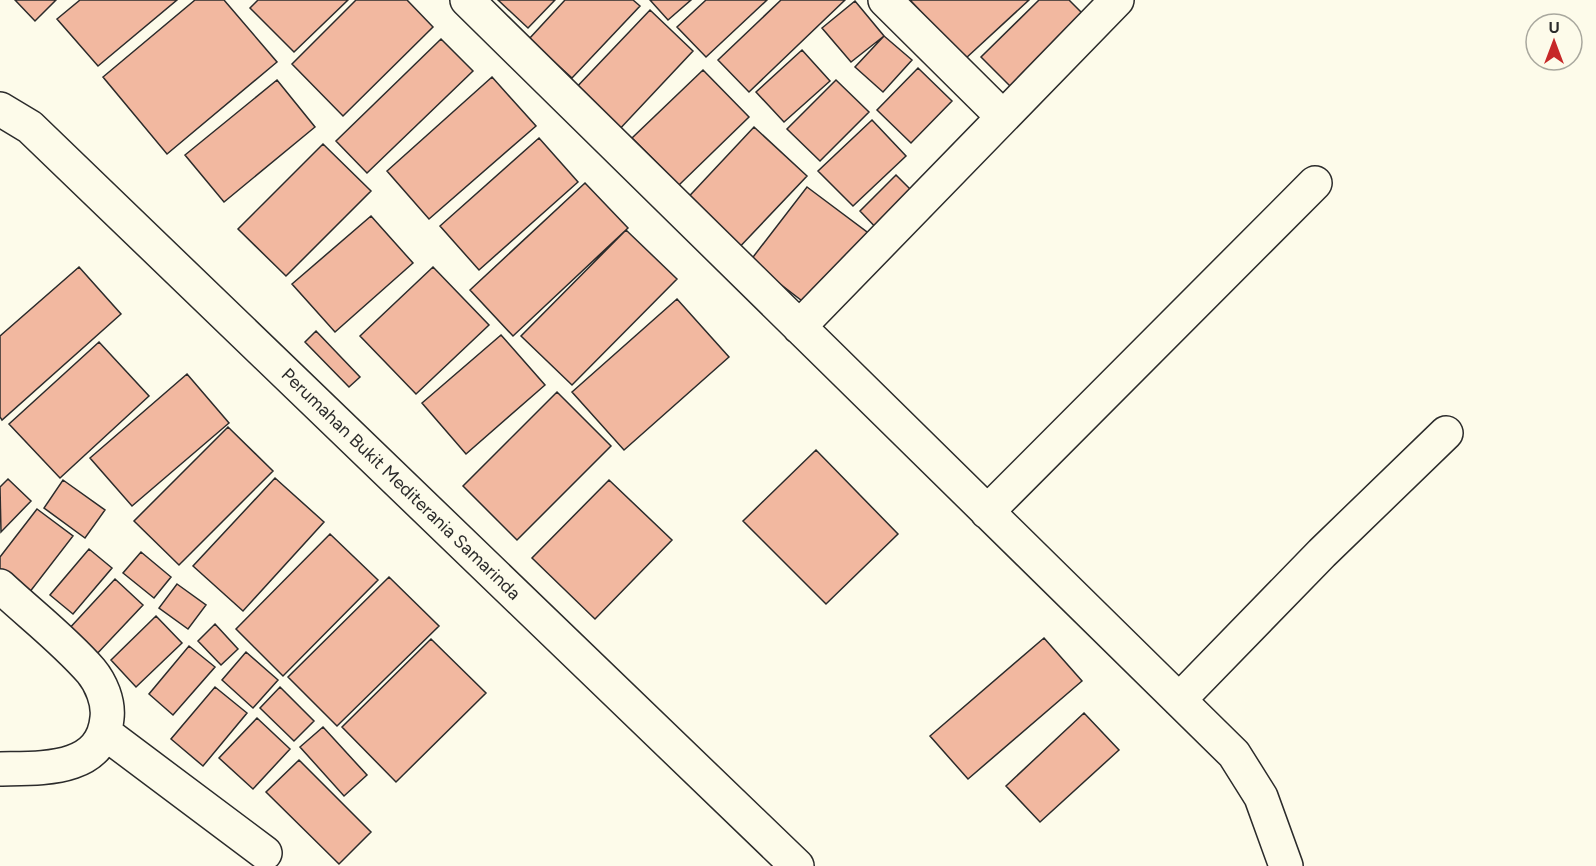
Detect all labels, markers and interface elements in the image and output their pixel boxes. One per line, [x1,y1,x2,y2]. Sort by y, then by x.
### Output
north arrow [1524,12,1584,72]
text: U [1548,18,1560,37]
street label: Perumahan Bukit Mediterania Samarinda [277,364,525,604]

